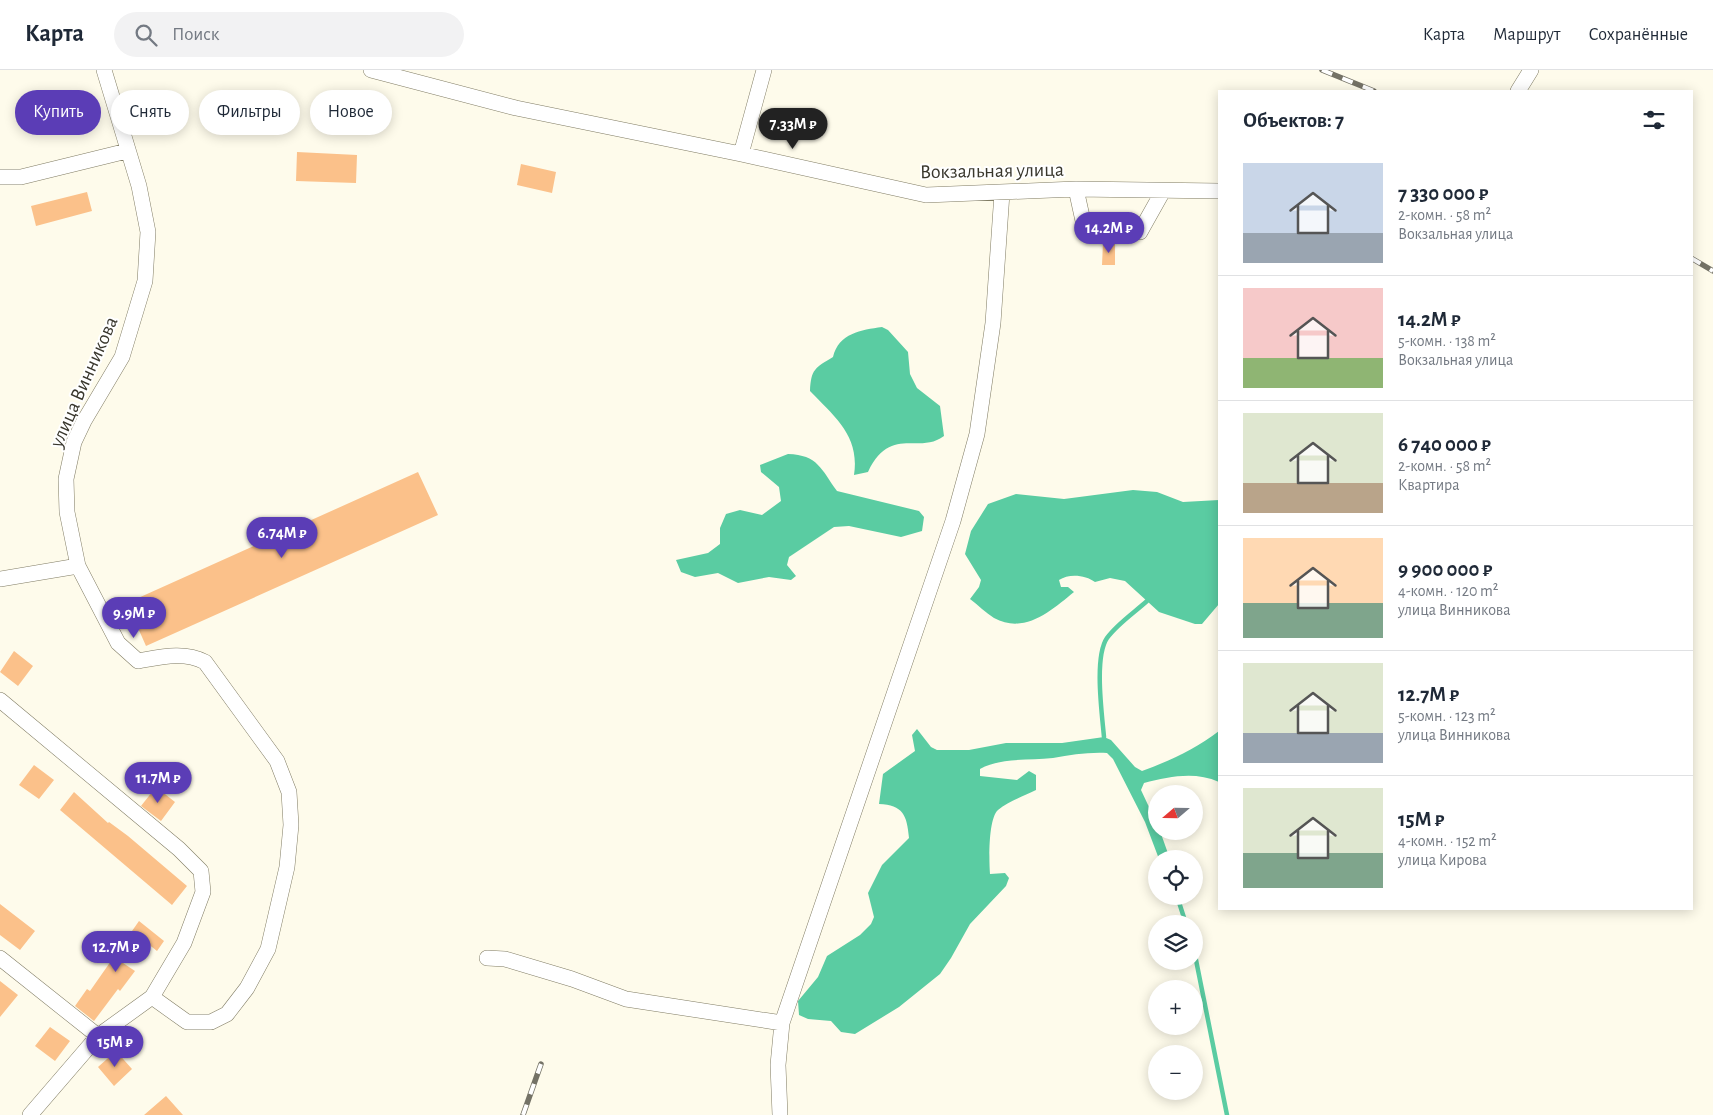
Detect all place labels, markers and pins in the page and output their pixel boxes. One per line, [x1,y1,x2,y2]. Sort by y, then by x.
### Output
pin: 7.33M ₽ [747,108,839,150]
pin: 14.2M ₽ [1063,212,1155,254]
pin: 6.74M ₽ [236,516,328,559]
pin: 9.9M ₽ [93,596,175,639]
pin: 11.7M ₽ [112,762,204,804]
pin: 12.7M ₽ [70,930,162,973]
pin: 15M ₽ [80,1026,150,1068]

